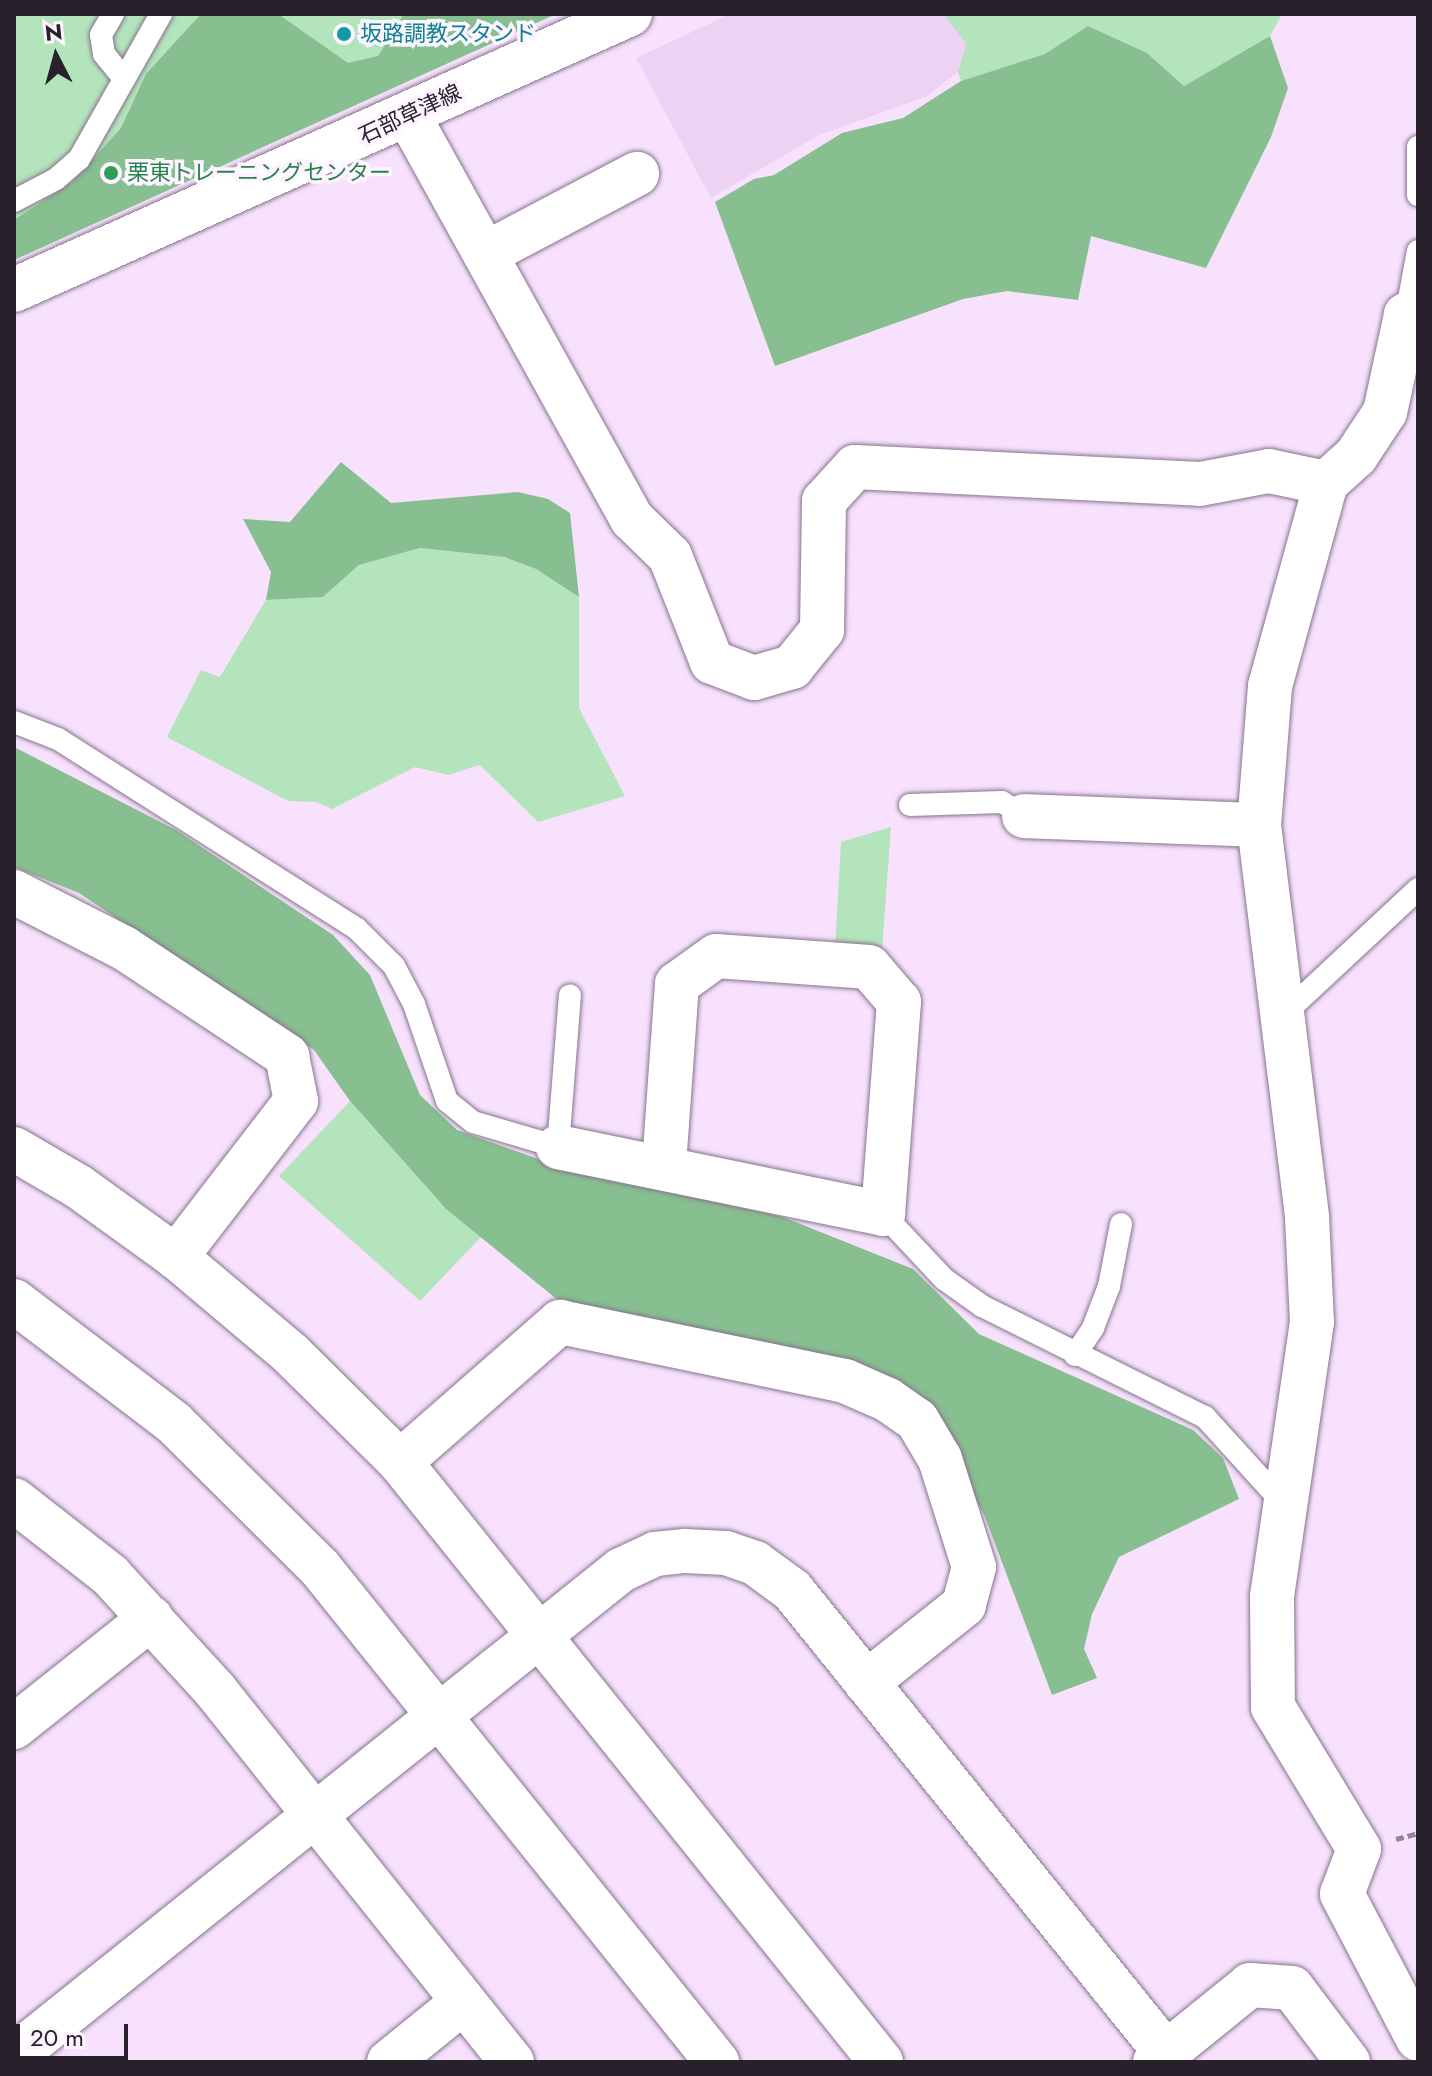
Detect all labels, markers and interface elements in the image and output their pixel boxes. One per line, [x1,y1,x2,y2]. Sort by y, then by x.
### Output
text: N [43,15,64,49]
north arrow [16,16,96,96]
place label: 坂路調教スタンド [360,21,536,47]
marker: 坂路調教スタンド [335,25,353,43]
street label: 石部草津線 [355,79,465,149]
place label: 栗東トレーニングセンター [127,160,391,186]
marker: 栗東トレーニングセンター [102,164,120,182]
scale bar [20,2008,132,2058]
text: 20 m [30,2020,84,2055]

